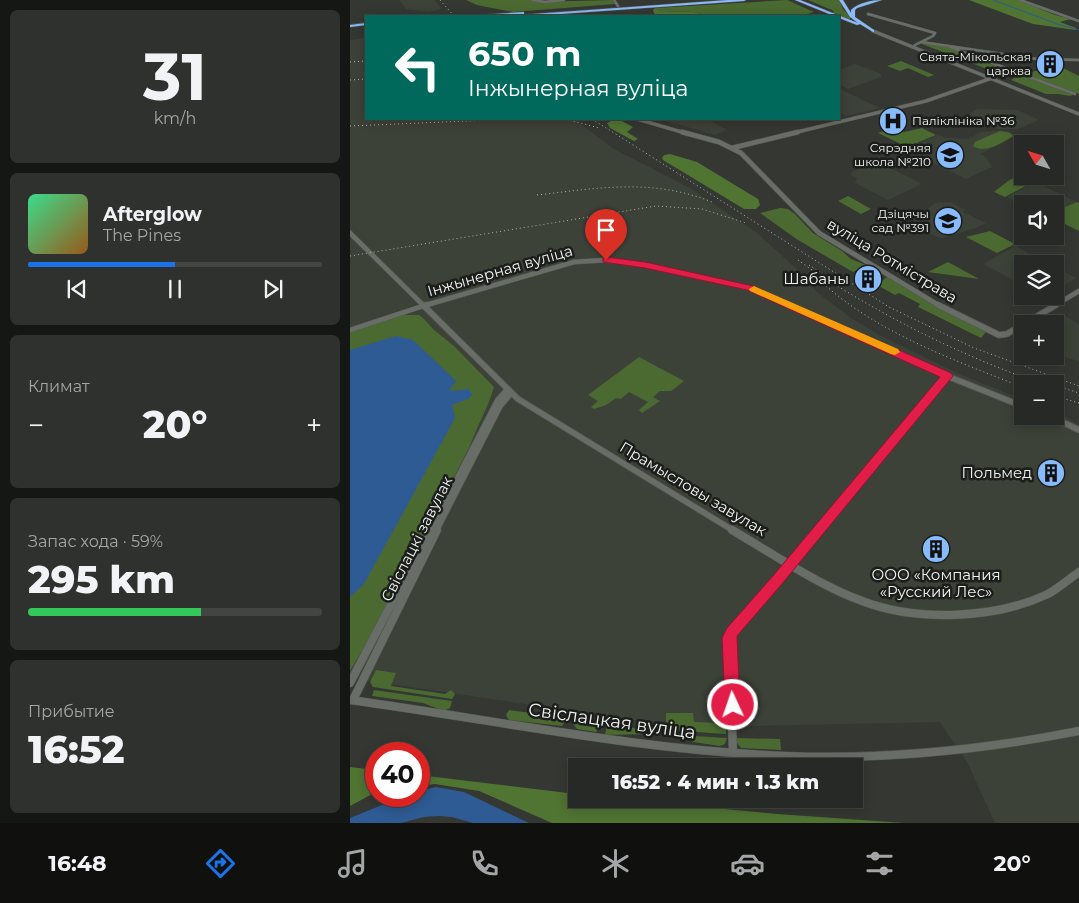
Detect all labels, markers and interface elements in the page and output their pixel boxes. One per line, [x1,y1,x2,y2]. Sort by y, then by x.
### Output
text: 650 m [468,32,582,75]
icon: left [385,35,450,100]
text: 31 [143,37,207,116]
place label: Свята-Мікольская царква [919,49,1031,78]
building icon: Свята-Мікольская царква [1035,49,1065,79]
text: Інжынерная вуліца [468,75,688,102]
hospital icon: Паліклініка №36 [878,106,908,136]
text: km/h [154,109,196,128]
place label: Паліклініка №36 [912,113,1014,128]
north arrow [1014,135,1064,185]
map controls [1014,135,1064,425]
place label: Сярэдняя школа №210 [854,140,931,169]
school or university icon: Сярэдняя школа №210 [935,140,965,170]
button: sound [1014,195,1064,245]
text: Afterglow [103,203,202,226]
place label: Дзіцячы сад №391 [871,206,929,235]
school or university icon: Дзіцячы сад №391 [933,206,963,236]
pin [585,209,627,260]
street label: вуліца Ротмістрава [824,214,961,307]
icon: arrive [592,216,620,244]
text: The Pines [103,226,181,245]
street label: Інжынерная вуліца [425,241,575,300]
button: layers [1014,255,1064,305]
building icon: Шабаны [853,264,883,294]
place label: Шабаны [783,269,849,288]
icon: previous [63,275,91,303]
icon: pause [161,275,189,303]
icon: next [259,275,287,303]
button: + [1014,315,1064,365]
button: − [1014,375,1064,425]
text: Климат [28,377,90,396]
text: 20° [143,401,207,448]
text: − [28,408,44,442]
text: + [306,408,322,442]
street label: Прамысловы завулак [616,437,770,540]
building icon: Польмед [1036,458,1066,488]
place label: Польмед [961,463,1032,482]
street label: Свіслацкі завулак [377,473,457,605]
text: Запас хода · 59% [28,532,163,551]
building icon: ООО «Компания «Русский Лес» [921,534,951,564]
text: 295 km [28,556,175,603]
place label: ООО «Компания «Русский Лес» [871,565,1001,601]
position arrow [706,678,758,730]
street label: Свіслацкая вуліца [527,698,697,744]
text: Прибытие [28,702,115,721]
text: 16:52 [28,726,124,773]
speed limit sign: 40 [365,742,430,807]
text: 16:52 · 4 мин · 1.3 km [612,771,819,794]
icon: directions [203,846,238,881]
icon: music [335,846,370,881]
icon: phone [467,846,502,881]
icon: climate [598,846,633,881]
icon: car [730,846,765,881]
icon: filters [862,846,897,881]
text: 16:48 [48,850,107,877]
text: 20° [993,850,1031,877]

